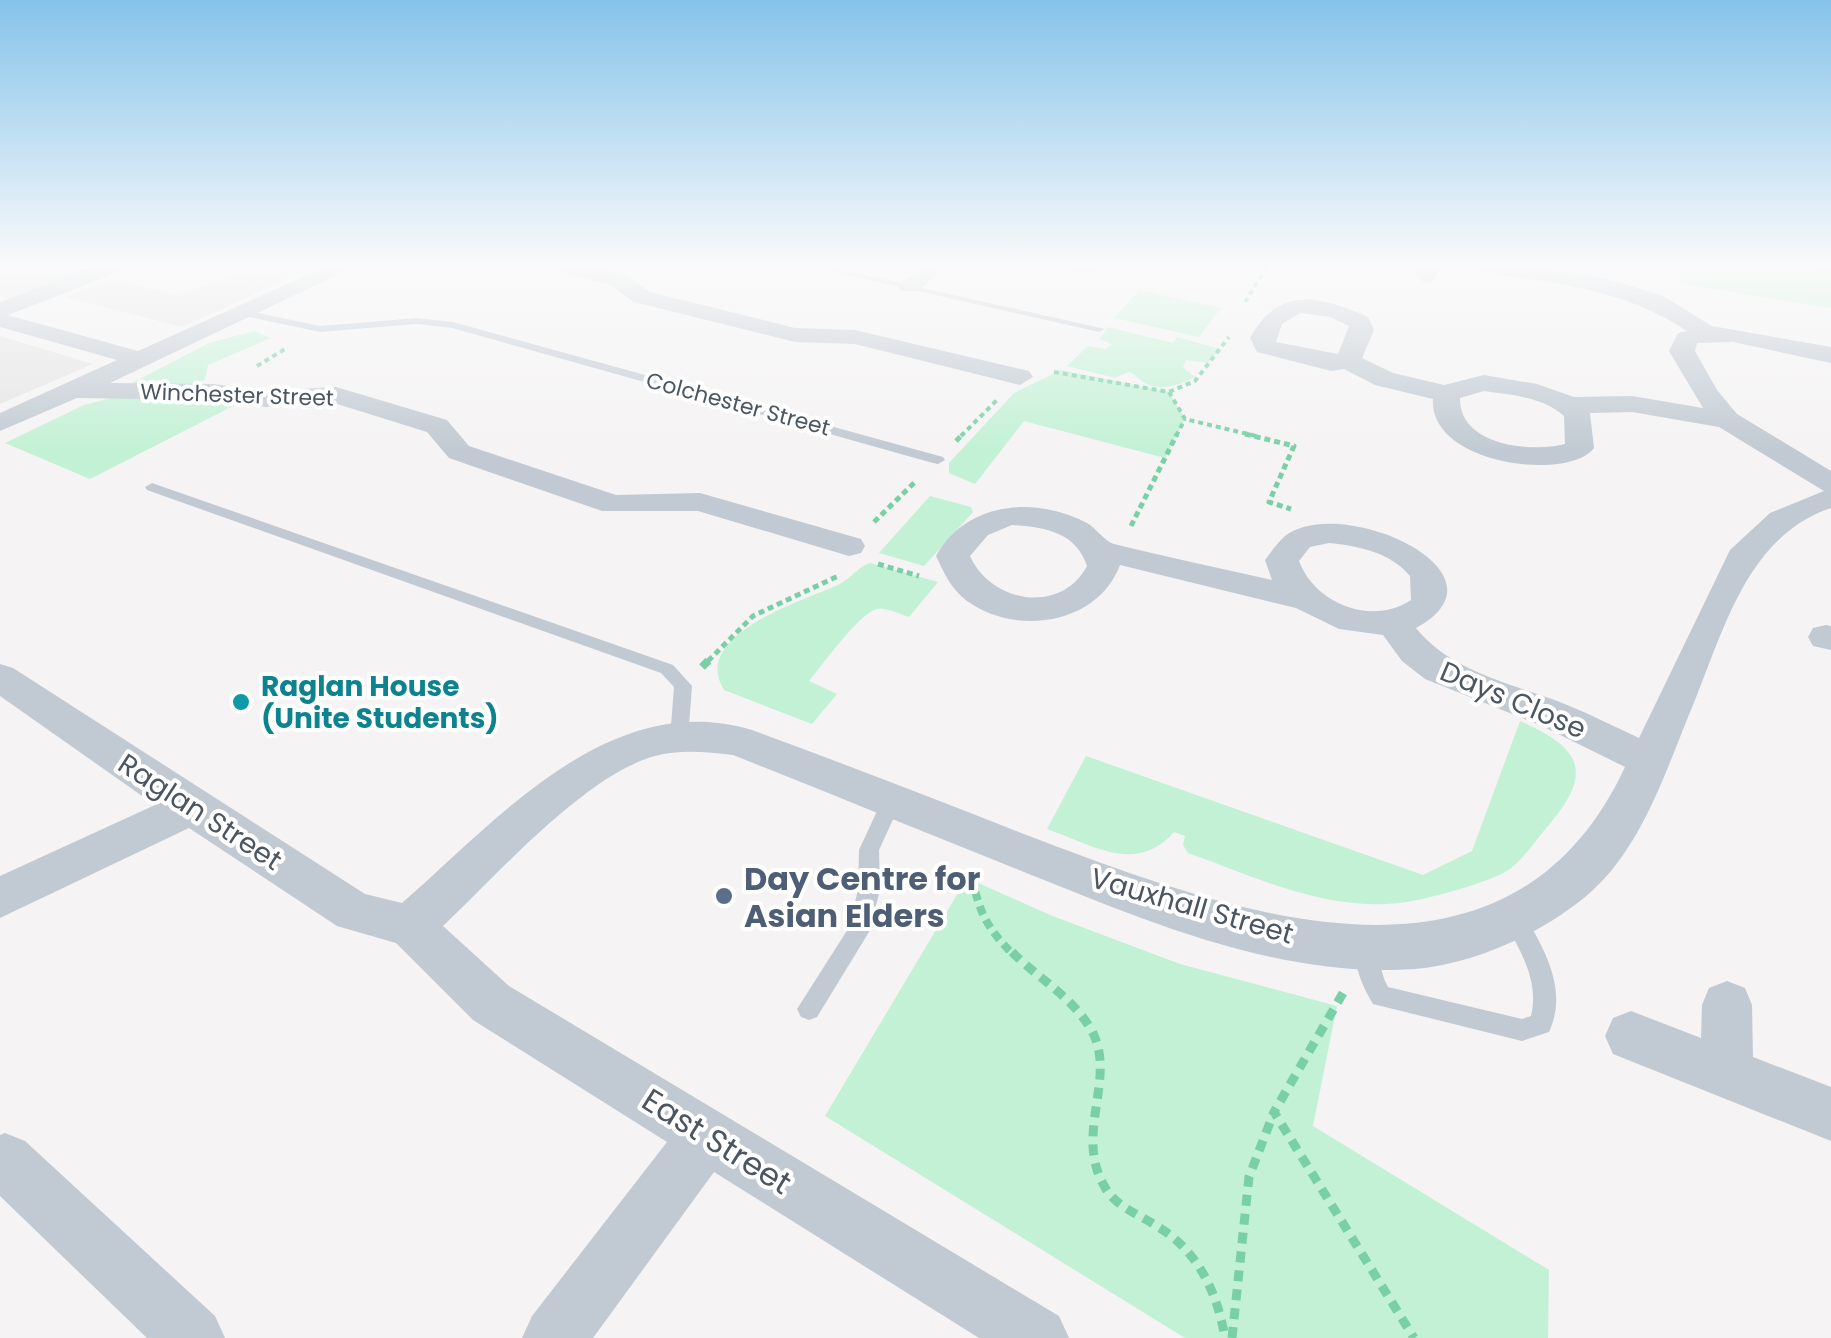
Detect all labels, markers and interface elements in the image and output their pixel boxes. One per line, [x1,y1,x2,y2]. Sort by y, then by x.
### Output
street label: Colchester Street [643,365,833,443]
street label: Winchester Street [140,376,334,414]
street label: Days Close [1434,652,1592,748]
place label: Raglan House (Unite Students) [261,667,499,738]
marker: Raglan House (Unite Students) [230,691,252,713]
street label: Raglan Street [111,744,289,880]
place label: Day Centre for Asian Elders [744,856,981,938]
street label: Vauxhall Street [1086,858,1298,954]
marker: Day Centre for Asian Elders [713,885,735,907]
street label: East Street [634,1077,800,1205]

